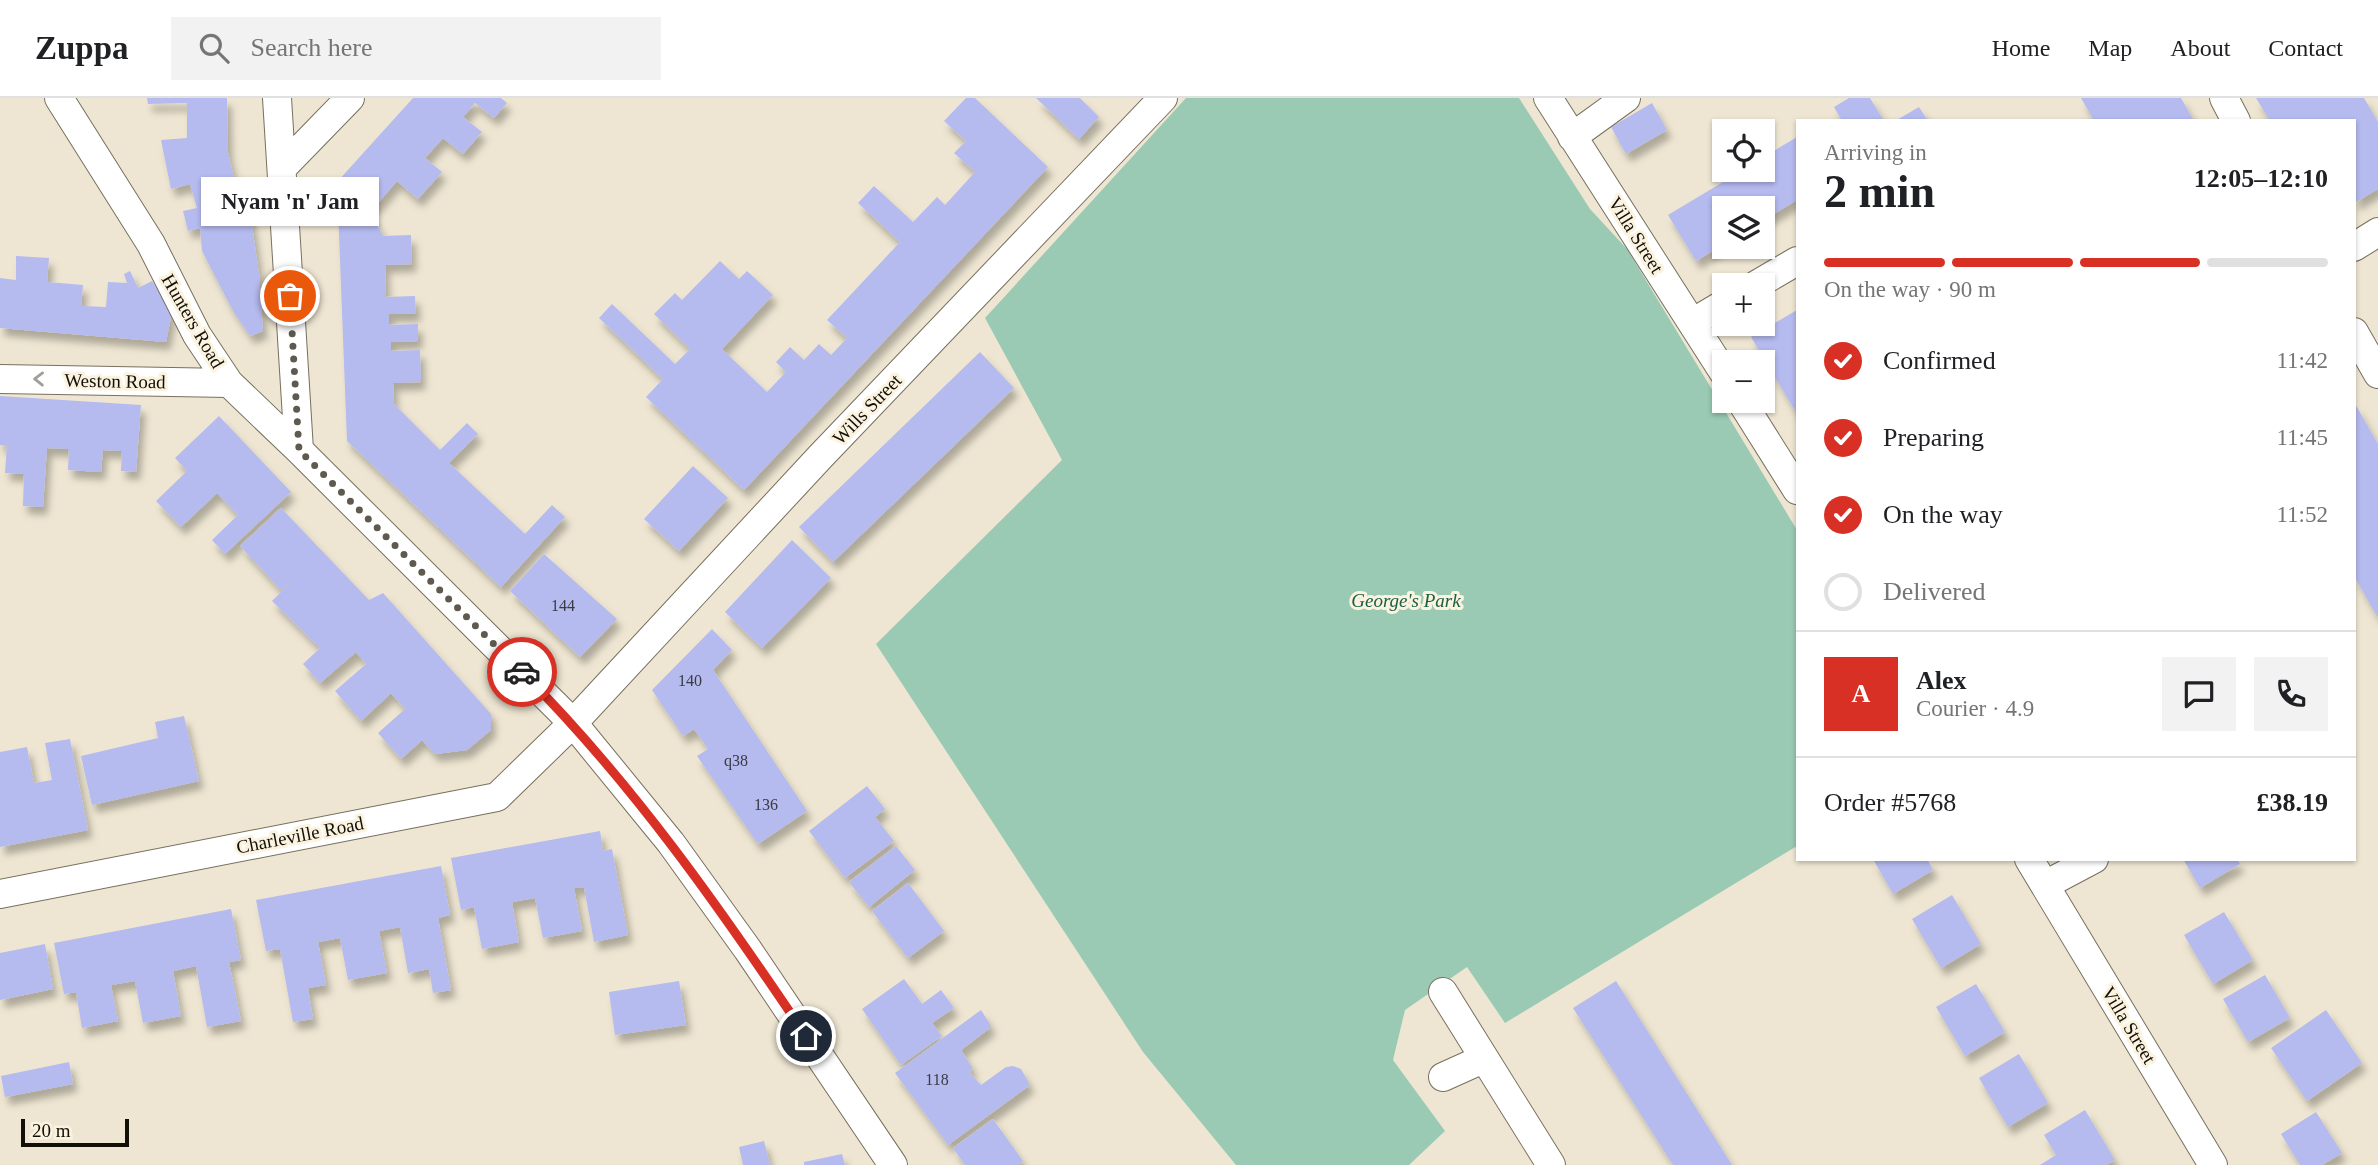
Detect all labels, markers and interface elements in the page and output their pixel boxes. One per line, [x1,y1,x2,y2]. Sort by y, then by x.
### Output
search box [171,17,661,80]
icon: search [195,29,233,67]
text: Zuppa [35,30,129,66]
text: Search here [251,33,373,62]
text: Home [1992,35,2050,61]
text: Map [2088,35,2132,61]
text: About [2170,35,2230,61]
text: Contact [2268,35,2343,61]
map controls [1712,119,1775,413]
button: locate [1712,119,1775,182]
text: Arriving in [1824,140,1927,165]
text: 12:05–12:10 [2194,164,2328,193]
text: 2 min [1824,166,1935,217]
callout: Nyam 'n' Jam [201,177,379,226]
text: Nyam 'n' Jam [221,189,359,214]
street label: Villa Street [1604,193,1668,278]
button: layers [1712,196,1775,259]
pin [260,266,320,326]
street label: Hunters Road [158,270,229,372]
button: + [1712,273,1775,336]
icon: bag [271,277,309,315]
text: On the way · 90 m [1824,277,1996,302]
icon: check [1824,342,1862,380]
text: Confirmed [1883,346,1996,375]
text: 11:42 [2276,348,2328,373]
button: − [1712,350,1775,413]
street label: Wills Street [828,369,906,448]
street label: Weston Road [64,370,166,392]
one-way arrow [33,372,44,387]
icon: check [1824,419,1862,457]
text: Preparing [1883,423,1984,452]
text: 11:45 [2276,425,2328,450]
icon: check [1824,496,1862,534]
text: On the way [1883,500,2003,529]
text: 11:52 [2276,502,2328,527]
text: Delivered [1883,577,1986,606]
park label: George's Park [1351,590,1461,611]
house number: 144 [551,597,575,614]
courier [487,637,557,707]
icon: car [503,653,541,691]
button: chat [2162,657,2236,731]
button: phone [2254,657,2328,731]
text: Alex [1916,666,1967,695]
house number: 140 [678,672,702,689]
text: A [1852,679,1870,708]
text: Courier · 4.9 [1916,696,2034,721]
house number: q38 [724,752,748,770]
text: Order #5768 [1824,788,1956,817]
text: £38.19 [2257,788,2328,817]
house number: 136 [754,796,778,813]
street label: Charleville Road [235,812,366,858]
street label: Villa Street [2098,983,2160,1068]
pin [776,1006,836,1066]
icon: home [787,1017,825,1055]
house number: 118 [925,1071,949,1088]
scale bar [21,1116,130,1148]
text: 20 m [32,1120,71,1141]

